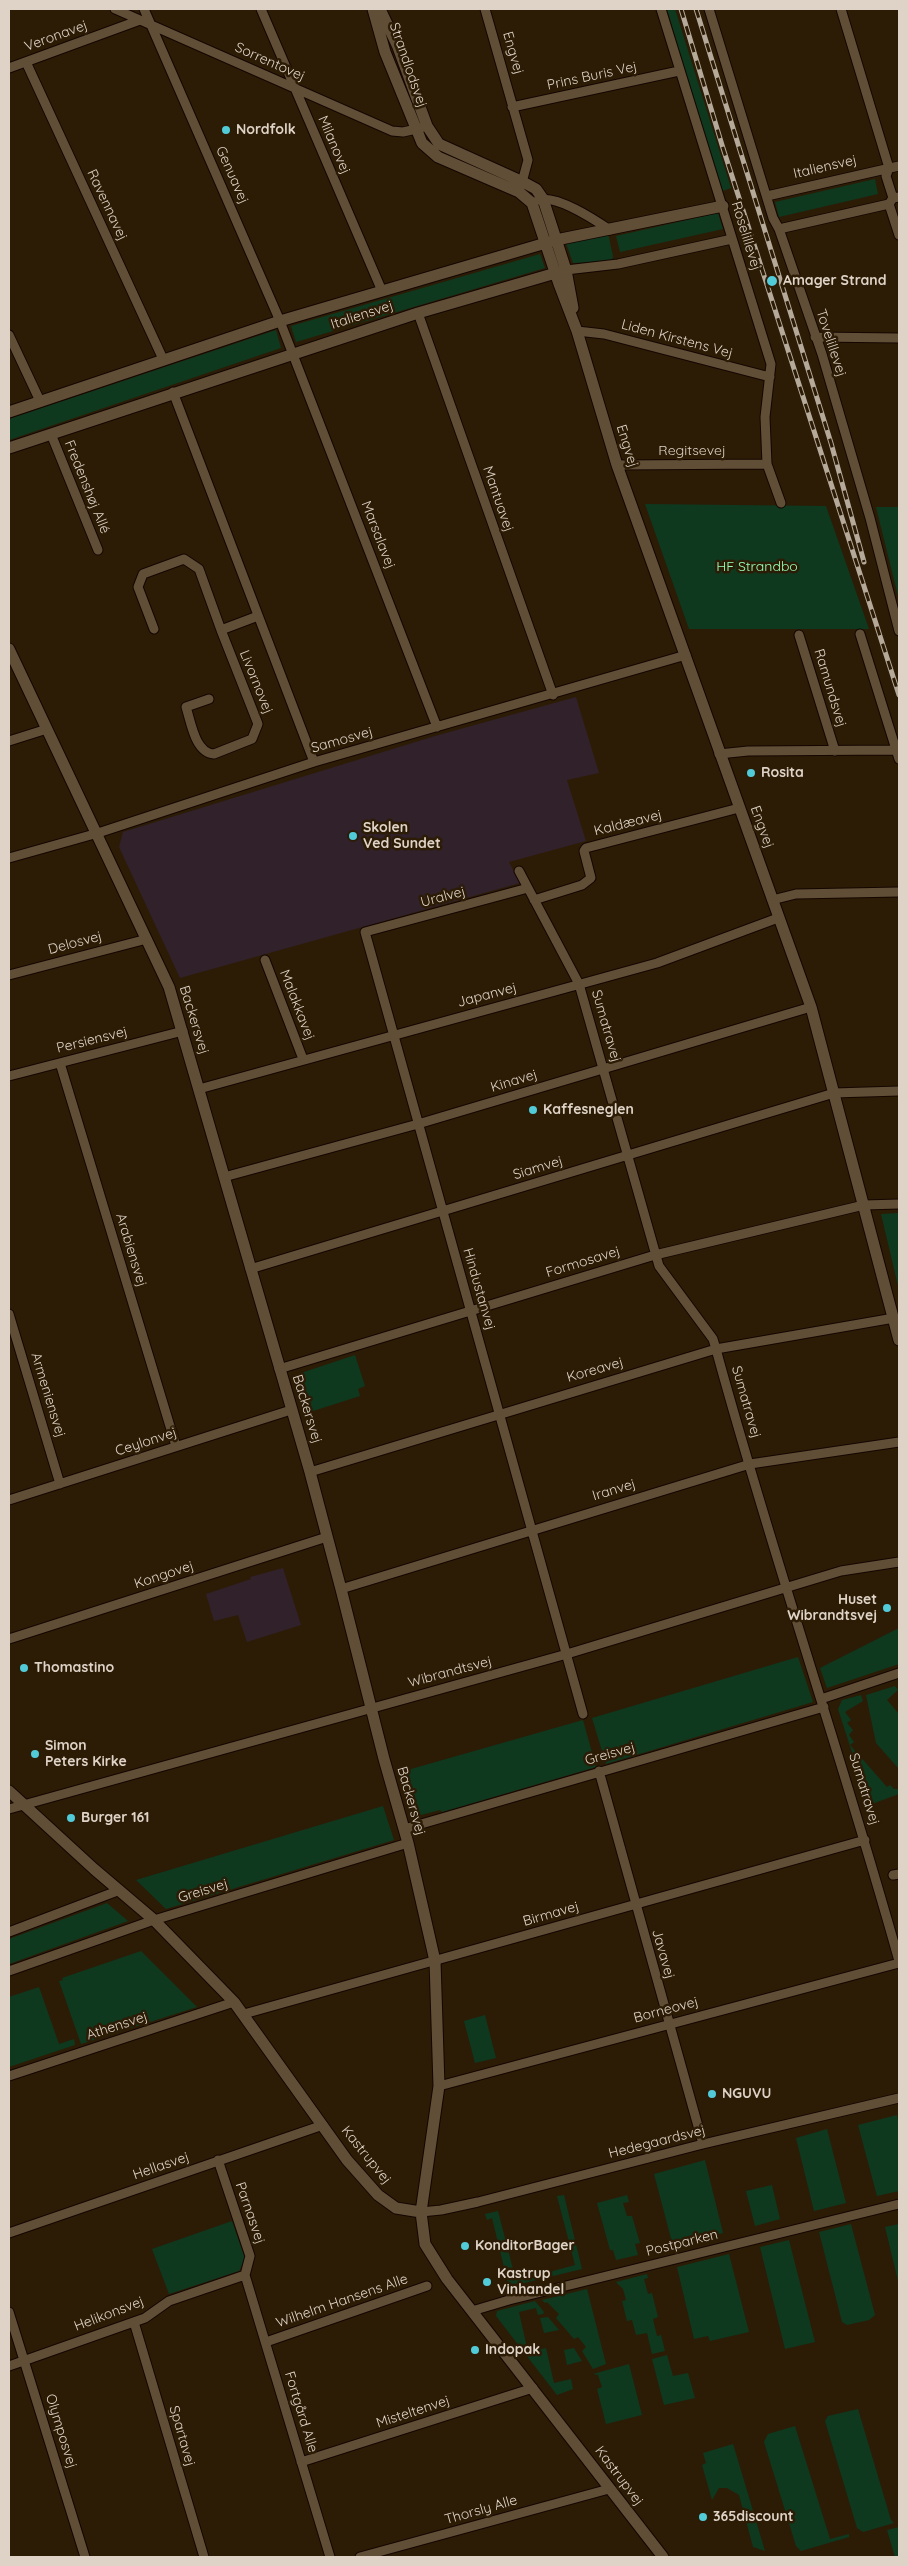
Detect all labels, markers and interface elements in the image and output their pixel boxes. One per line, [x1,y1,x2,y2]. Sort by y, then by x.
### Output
street label: Veronavej [22,17,90,55]
street label: Strandlodsvej [386,20,430,110]
street label: Engvej [499,30,527,76]
street label: Sorrentovej [232,39,308,85]
street label: Prins Buris Vej [545,58,639,94]
street label: Milanovej [314,113,354,177]
place label: Nordfolk [236,122,296,138]
marker: Nordfolk [220,124,232,136]
street label: Genuavej [212,144,252,206]
street label: Italiensvej [792,152,858,182]
street label: Ravennavej [83,167,131,243]
street label: Roselillevej [727,199,765,273]
place label: Amager Strand [783,273,886,289]
marker: Amager Strand [765,274,779,288]
street label: Italiensvej [329,297,395,333]
street label: Tovelillevej [812,307,850,379]
street label: Liden Kirstens Vej [619,316,735,362]
street label: Engvej [613,423,641,469]
street label: Fredenshøj Allé [61,438,113,536]
street label: Regitsevej [658,443,726,459]
street label: Mantuavej [479,464,517,534]
street label: Marsalavej [357,499,399,571]
park label: HF Strandbo [716,559,798,575]
street label: Ramundsvej [810,647,850,729]
street label: Livornovej [236,648,276,716]
street label: Samosvej [309,723,375,757]
place label: Rosita [761,765,804,781]
marker: Rosita [745,767,757,779]
street label: Engvej [747,804,777,850]
street label: Kaldæavej [592,806,664,840]
place label: Skolen Ved Sundet [363,820,441,852]
marker: Skolen Ved Sundet [347,830,359,842]
street label: Uralvej [419,883,467,911]
street label: Delosvej [46,928,104,958]
street label: Malakkavej [276,967,318,1043]
street label: Japanvej [456,979,518,1011]
street label: Backersvej [176,984,212,1056]
street label: Sumatravej [588,988,624,1064]
street label: Persiensvej [55,1023,129,1057]
street label: Kinavej [489,1066,539,1096]
place label: Kaffesneglen [543,1102,634,1118]
marker: Kaffesneglen [527,1104,539,1116]
street label: Siamvej [511,1153,565,1183]
street label: Arabiensvej [112,1211,150,1289]
street label: Formosavej [544,1243,622,1281]
street label: Hindustanvej [459,1246,499,1332]
street label: Armeniensvej [27,1351,69,1439]
street label: Koreavej [565,1354,625,1386]
street label: Sumatravej [728,1364,764,1440]
street label: Backersvej [289,1373,325,1445]
street label: Ceylonvej [113,1424,179,1460]
street label: Iranvej [590,1475,638,1505]
street label: Kongovej [132,1557,196,1593]
place label: Huset Wibrandtsvej [787,1592,877,1624]
marker: Huset Wibrandtsvej [881,1602,893,1614]
street label: Wibrandtsvej [406,1653,494,1691]
place label: Thomastino [34,1660,114,1676]
marker: Thomastino [18,1662,30,1674]
place label: Simon Peters Kirke [45,1738,127,1770]
street label: Greisvej [583,1739,637,1769]
marker: Simon Peters Kirke [29,1748,41,1760]
street label: Sumatravej [845,1751,883,1827]
street label: Backersvej [393,1765,429,1837]
place label: Burger 161 [81,1810,150,1826]
marker: Burger 161 [65,1812,77,1824]
street label: Greisvej [176,1875,230,1907]
street label: Birmavej [521,1898,581,1930]
street label: Javavej [648,1927,678,1981]
street label: Borneovej [632,1993,700,2027]
street label: Athensvej [84,2008,150,2044]
place label: NGUVU [722,2086,771,2102]
marker: NGUVU [706,2088,718,2100]
street label: Kastrupvej [337,2122,395,2188]
street label: Hedegaardsvej [607,2122,707,2162]
street label: Hellasvej [131,2149,191,2183]
street label: Parnasvej [232,2180,268,2246]
street label: Postparken [644,2226,720,2260]
place label: KonditorBager [475,2238,574,2254]
marker: KonditorBager [459,2240,471,2252]
place label: Kastrup Vinhandel [497,2266,564,2298]
street label: Wilhelm Hansens Alle [274,2271,410,2331]
marker: Kastrup Vinhandel [481,2276,493,2288]
street label: Helikonsvej [72,2293,146,2335]
place label: Indopak [485,2342,540,2358]
marker: Indopak [469,2344,481,2356]
street label: Fortgård Alle [281,2369,321,2455]
street label: Olymposvej [42,2392,80,2470]
street label: Misteltenvej [374,2392,452,2432]
street label: Spartavej [165,2404,199,2468]
street label: Kastrupvej [591,2443,647,2509]
street label: Thorsly Alle [443,2492,519,2528]
place label: 365discount [713,2509,793,2525]
marker: 365discount [697,2511,709,2523]

